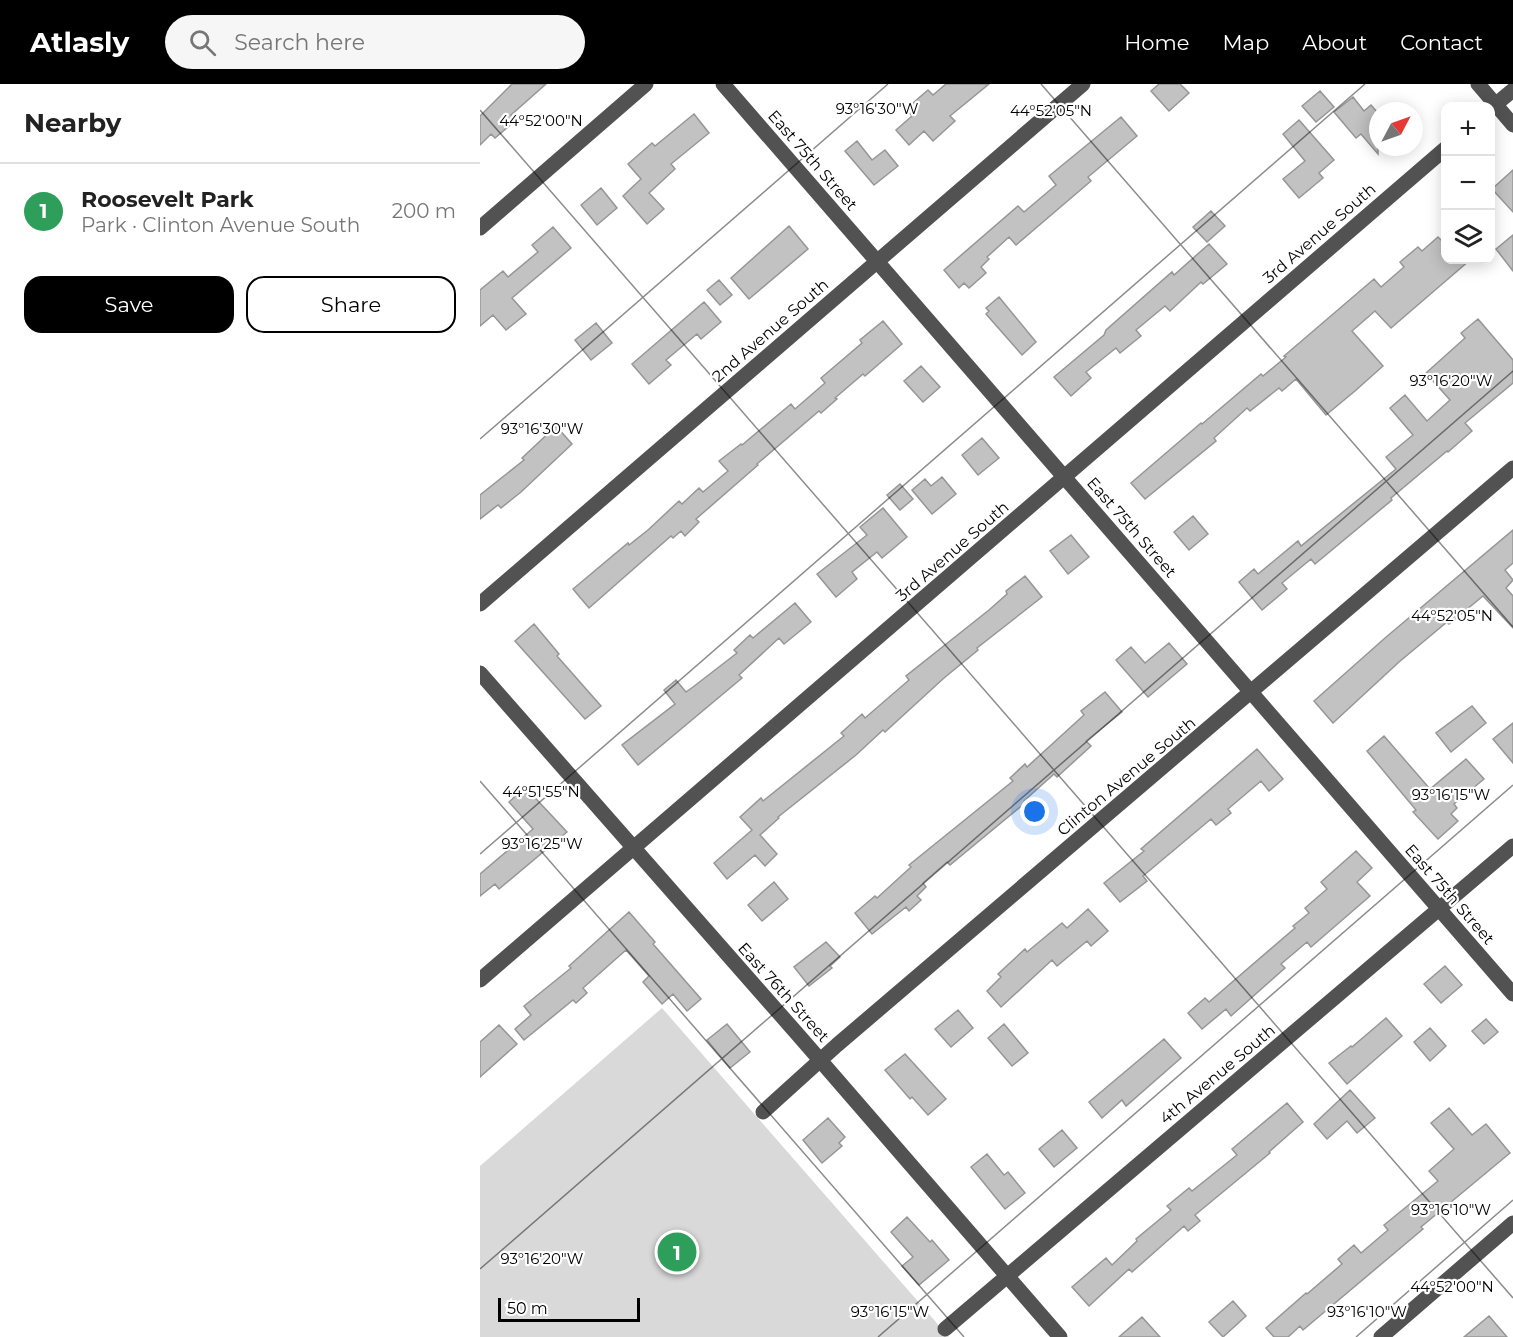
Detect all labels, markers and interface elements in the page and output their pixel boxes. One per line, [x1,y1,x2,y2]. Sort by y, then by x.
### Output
search box [165,15,585,69]
text: Atlasly [30,25,129,59]
icon: search [186,26,219,59]
text: Search here [234,29,365,56]
text: Home [1124,30,1189,55]
text: Map [1222,30,1269,55]
text: About [1302,30,1367,55]
text: Contact [1400,30,1483,55]
text: 93°16'30"W [836,99,919,118]
text: 44°52'05"N [1010,101,1092,120]
north arrow [1369,102,1423,156]
map controls [1441,102,1495,264]
button: + [1441,102,1495,156]
street label: East 75th Street [764,106,862,215]
text: Nearby [24,107,121,139]
text: 44°52'00"N [499,111,583,130]
button: − [1441,156,1495,210]
street label: 3rd Avenue South [1259,179,1379,287]
text: Roosevelt Park [81,186,254,213]
text: 1 [40,199,47,223]
text: 200 m [392,199,456,223]
button: layers [1441,210,1495,264]
text: Park · Clinton Avenue South [81,213,360,237]
street label: 2nd Avenue South [708,275,832,386]
button: Save [24,276,234,333]
button: Share [246,276,456,333]
text: 93°16'20"W [1410,371,1493,390]
text: 93°16'30"W [501,419,584,438]
street label: East 75th Street [1083,473,1181,582]
street label: 3rd Avenue South [892,497,1012,605]
text: 44°52'05"N [1411,606,1493,625]
street label: Clinton Avenue South [1053,713,1199,840]
text: 44°51'55"N [502,782,580,801]
text: 93°16'15"W [1412,785,1491,804]
your location [1020,797,1049,826]
text: 93°16'25"W [501,834,583,853]
street label: East 75th Street [1401,840,1499,949]
street label: East 76th Street [734,939,834,1046]
street label: 4th Avenue South [1156,1021,1279,1128]
text: 93°16'10"W [1411,1200,1491,1219]
pin: 1 [658,1230,696,1274]
text: 93°16'20"W [501,1249,584,1268]
text: 44°52'00"N [1410,1277,1494,1296]
scale bar [498,1295,640,1322]
text: 50 m [507,1299,548,1318]
text: 93°16'15"W [851,1302,930,1321]
text: 93°16'10"W [1327,1302,1407,1321]

